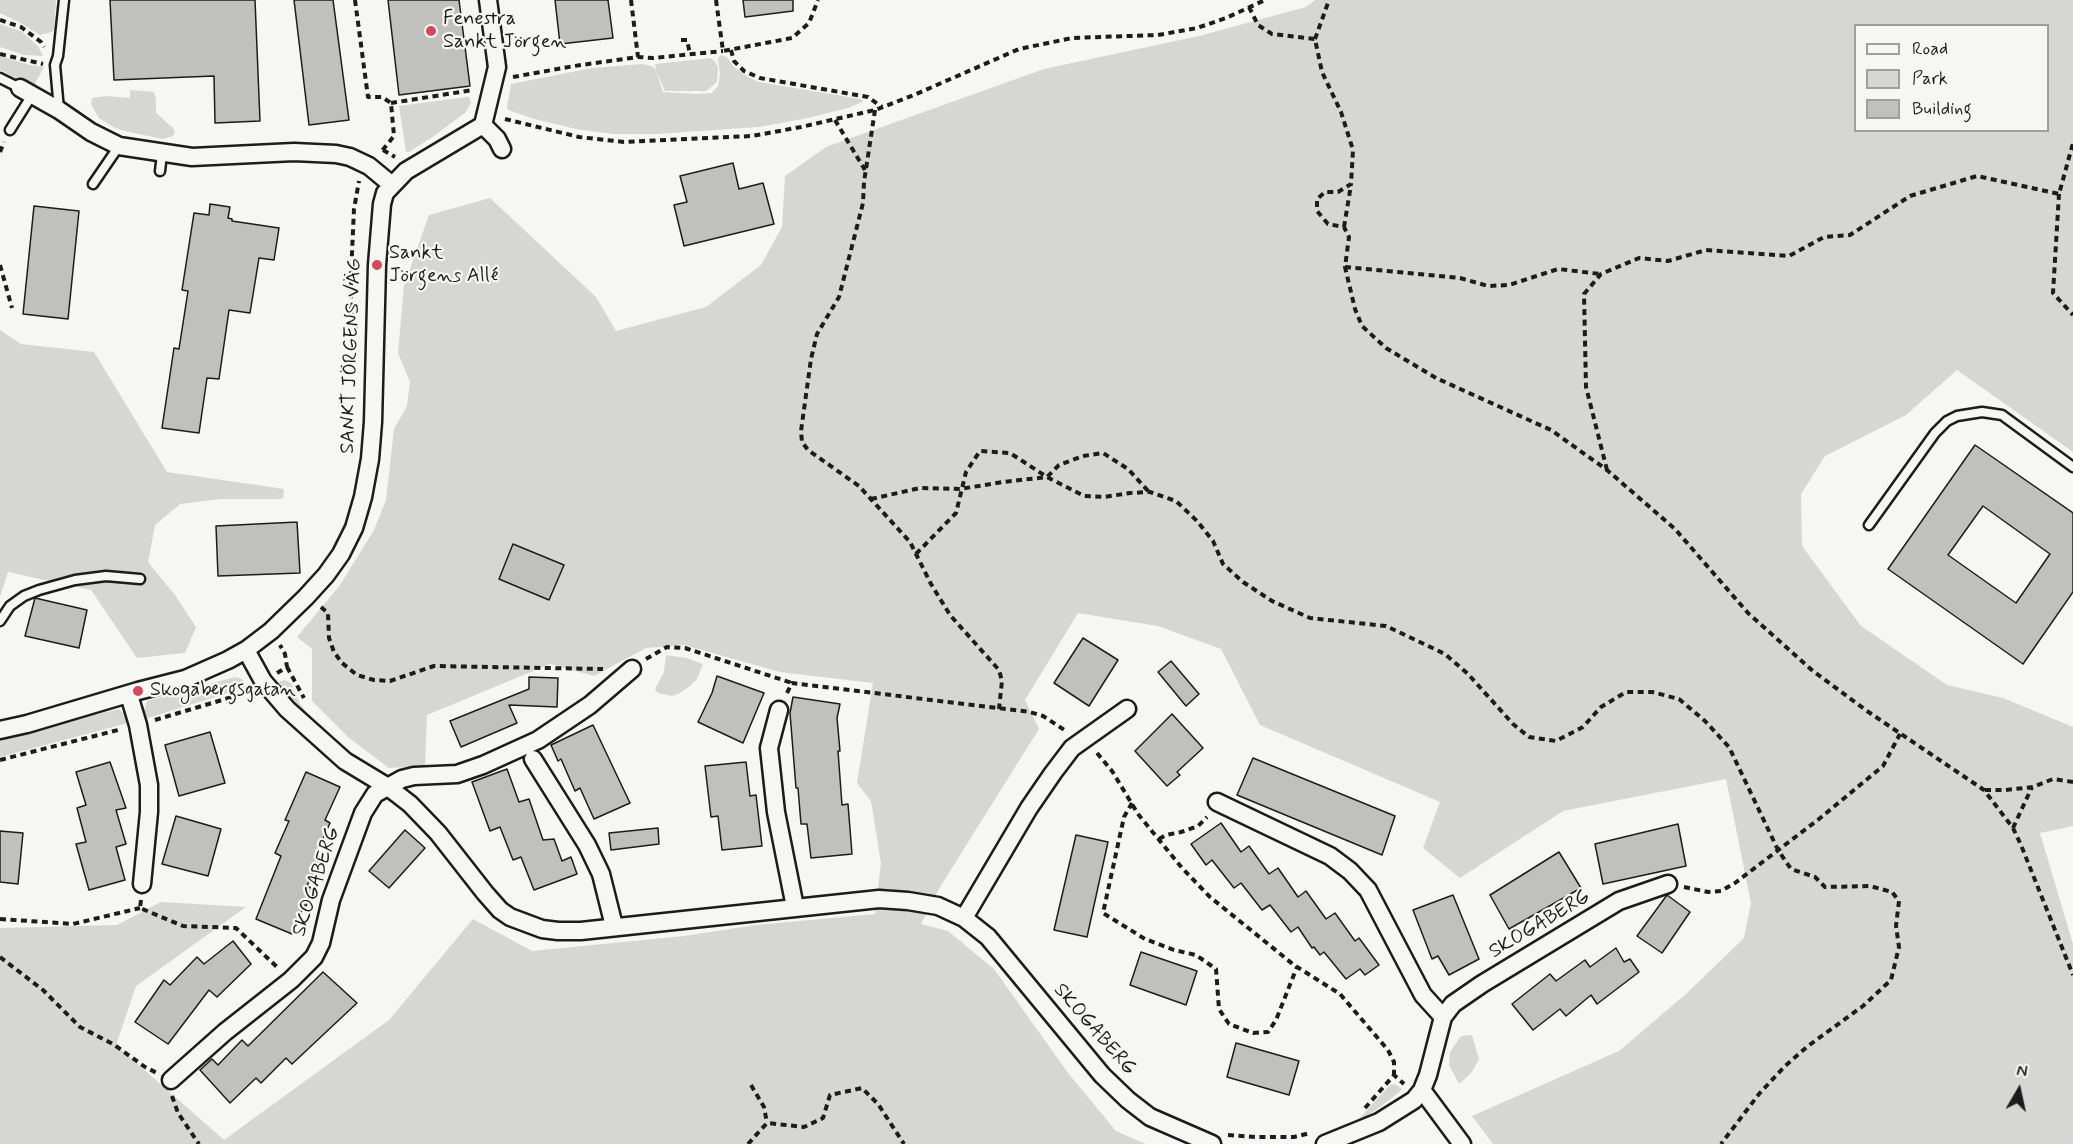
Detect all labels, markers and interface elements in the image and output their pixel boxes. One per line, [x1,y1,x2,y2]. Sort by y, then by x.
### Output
place label: Fenestra Sankt Jörgen [443,8,566,55]
marker: Fenestra Sankt Jörgen [424,24,438,38]
legend [1854,24,2049,132]
text: Road [1912,37,1948,61]
text: Park [1912,67,1948,91]
text: Building [1912,97,1972,121]
place label: Sankt Jörgens Allé [389,242,498,289]
street label: SANKT JÖRGENS VÄG [337,258,367,454]
marker: Sankt Jörgens Allé [370,258,384,272]
place label: Skogabergsgatan [150,679,296,703]
marker: Skogabergsgatan [131,684,145,698]
street label: SKOGABERG [288,824,346,940]
street label: SKOGABERG [1485,885,1595,965]
street label: SKOGABERG [1048,979,1140,1081]
north arrow [1989,1060,2049,1120]
text: N [2015,1061,2029,1083]

